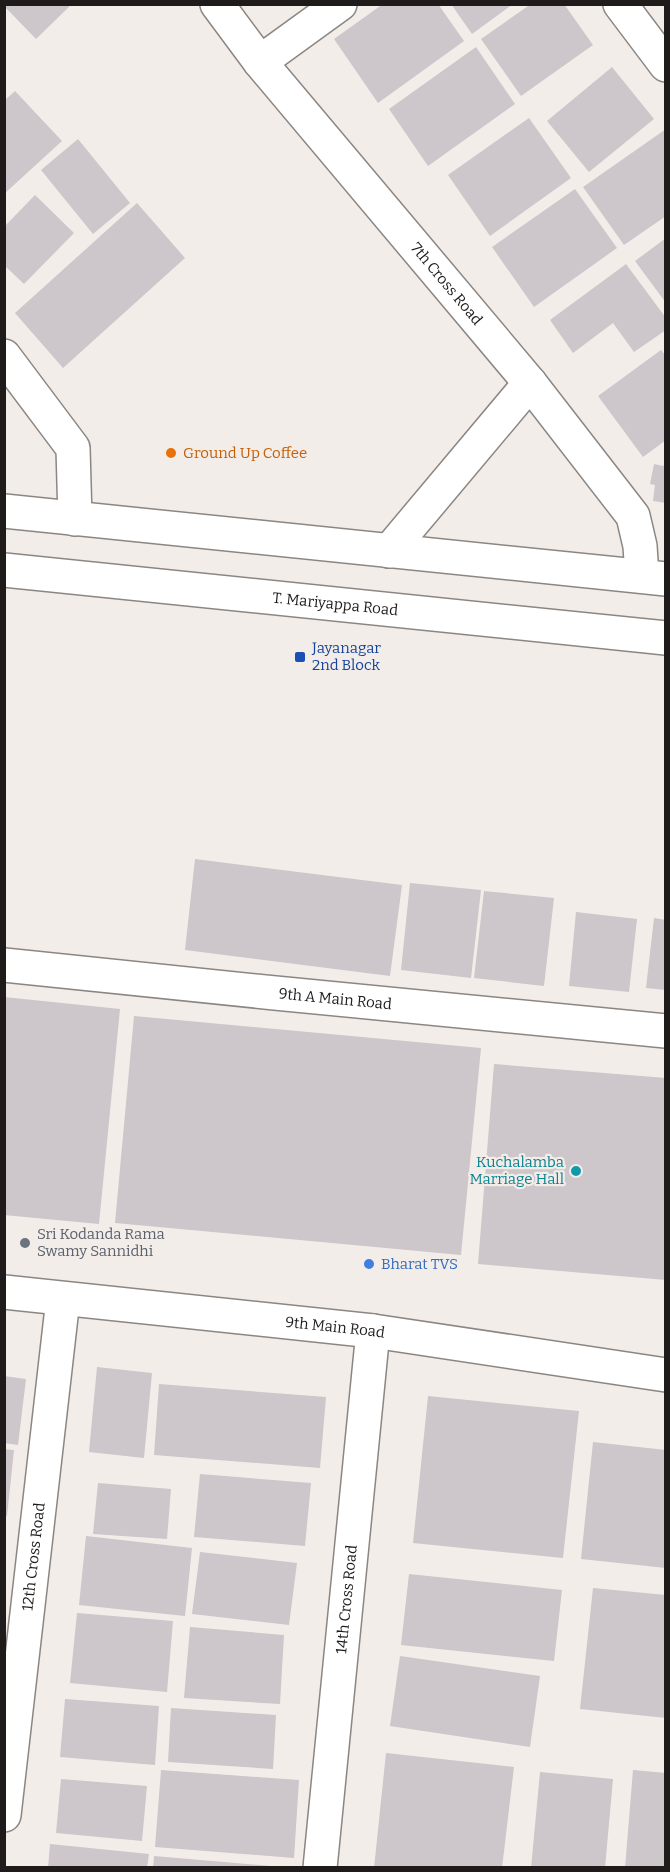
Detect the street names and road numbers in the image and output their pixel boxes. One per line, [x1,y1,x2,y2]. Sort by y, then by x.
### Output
street label: 7th Cross Road [407,239,486,329]
street label: T. Mariyappa Road [272,589,399,619]
street label: 9th A Main Road [278,984,393,1013]
street label: 9th Main Road [284,1313,386,1342]
street label: 12th Cross Road [18,1502,49,1612]
street label: 14th Cross Road [332,1544,361,1655]

